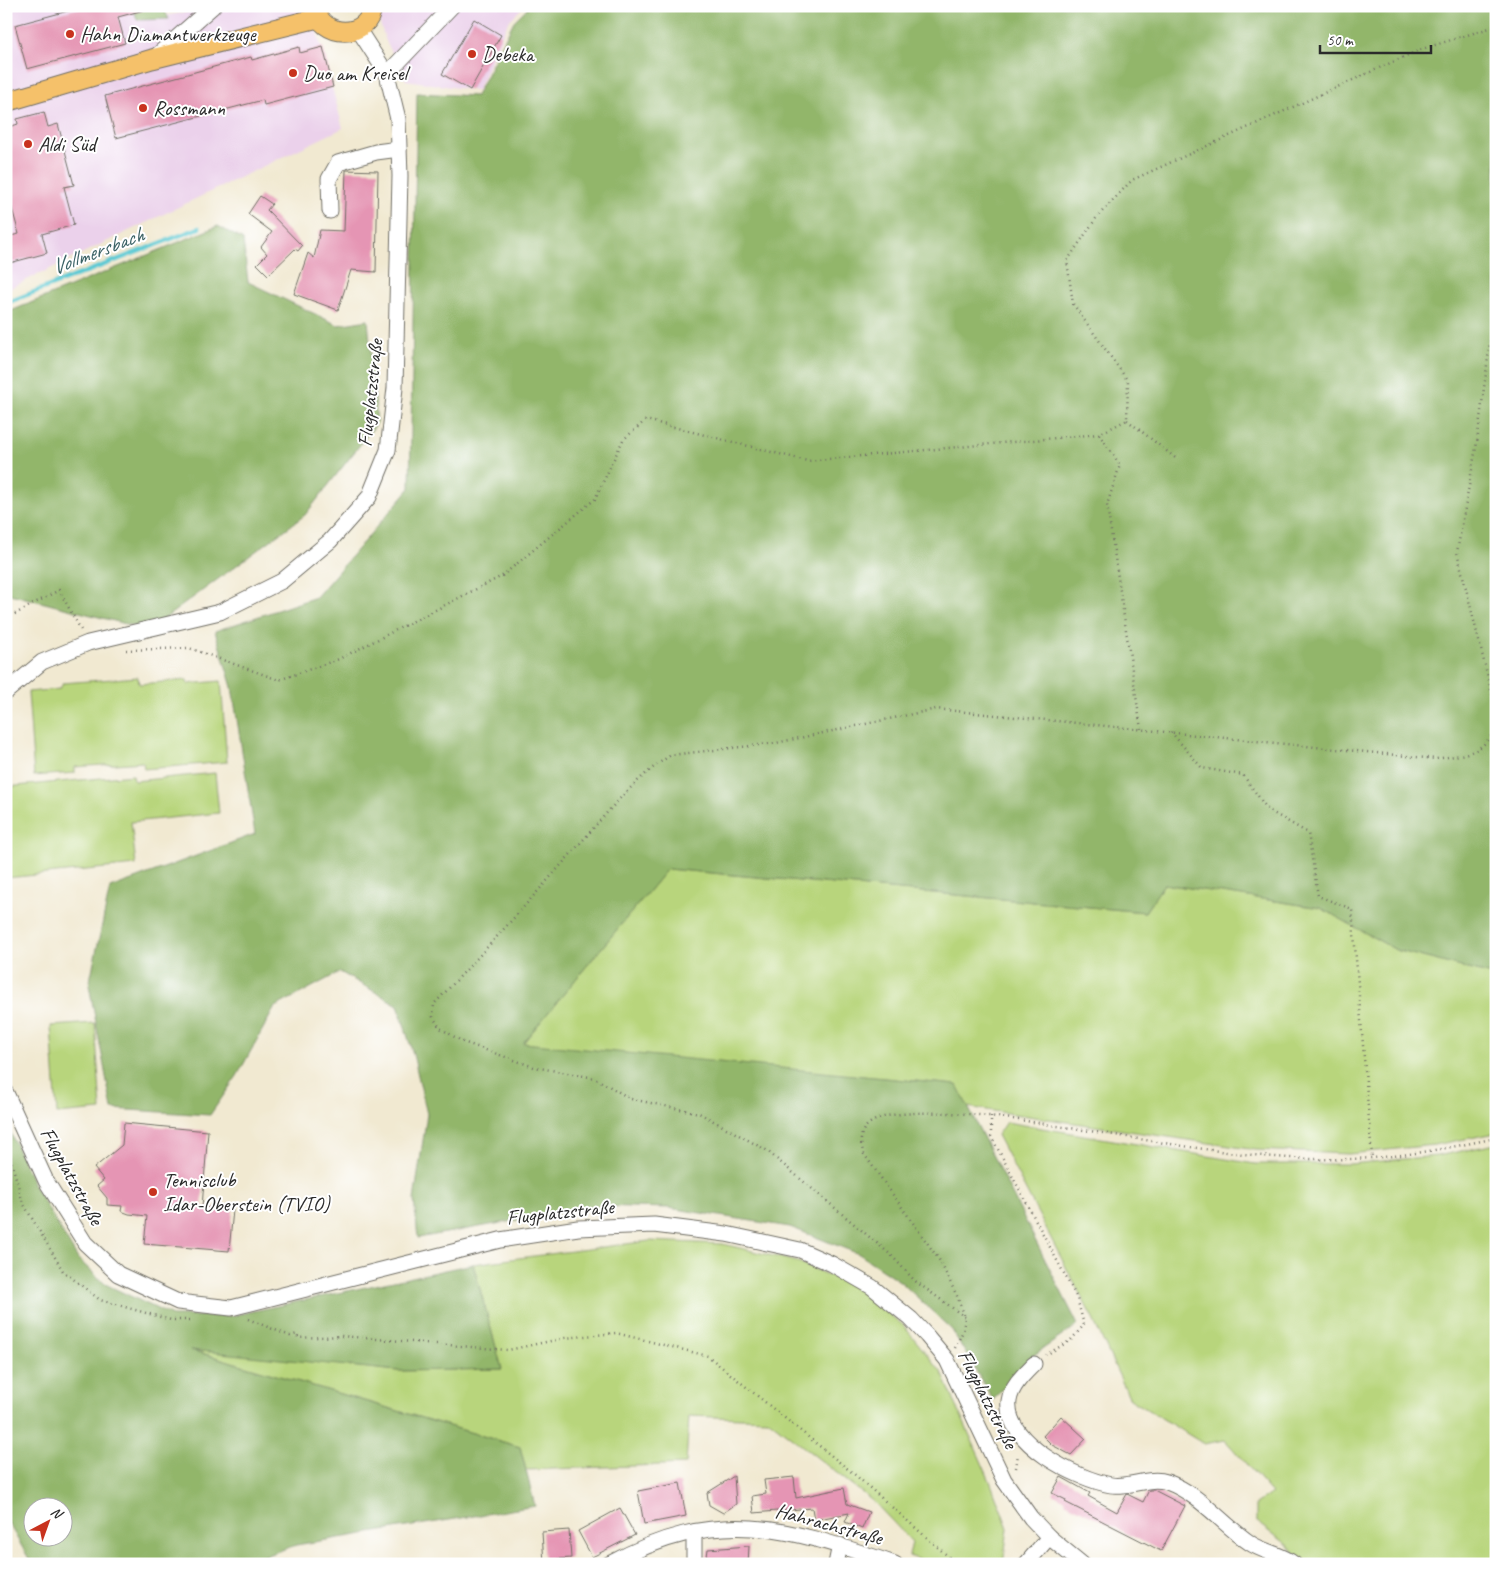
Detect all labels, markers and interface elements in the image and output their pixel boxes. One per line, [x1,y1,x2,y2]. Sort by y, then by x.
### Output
place label: Hahn Diamantwerkzeuge [80,21,257,47]
scale bar [1320,22,1431,54]
marker: Hahn Diamantwerkzeuge [64,28,76,40]
text: 50 m [1327,31,1354,50]
place label: Debeka [482,41,536,67]
marker: Debeka [466,48,478,60]
place label: Duo am Kreisel [303,60,411,86]
marker: Duo am Kreisel [287,67,299,79]
place label: Rossmann [153,95,225,121]
marker: Rossmann [137,102,149,114]
place label: Aldi Süd [38,131,99,157]
marker: Aldi Süd [22,138,34,150]
water label: Vollmersbach [47,220,149,281]
street label: Flugplatzstraße [351,336,389,448]
street label: Flugplatzstraße [35,1123,111,1231]
place label: Tennisclub Idar-Oberstein (TVIO) [163,1167,331,1217]
marker: Tennisclub Idar-Oberstein (TVIO) [147,1186,159,1198]
street label: Flugplatzstraße [505,1193,617,1231]
street label: Flugplatzstraße [952,1345,1025,1455]
street label: Hahrachstraße [773,1497,887,1551]
north arrow [22,1498,72,1548]
text: N [47,1503,67,1523]

